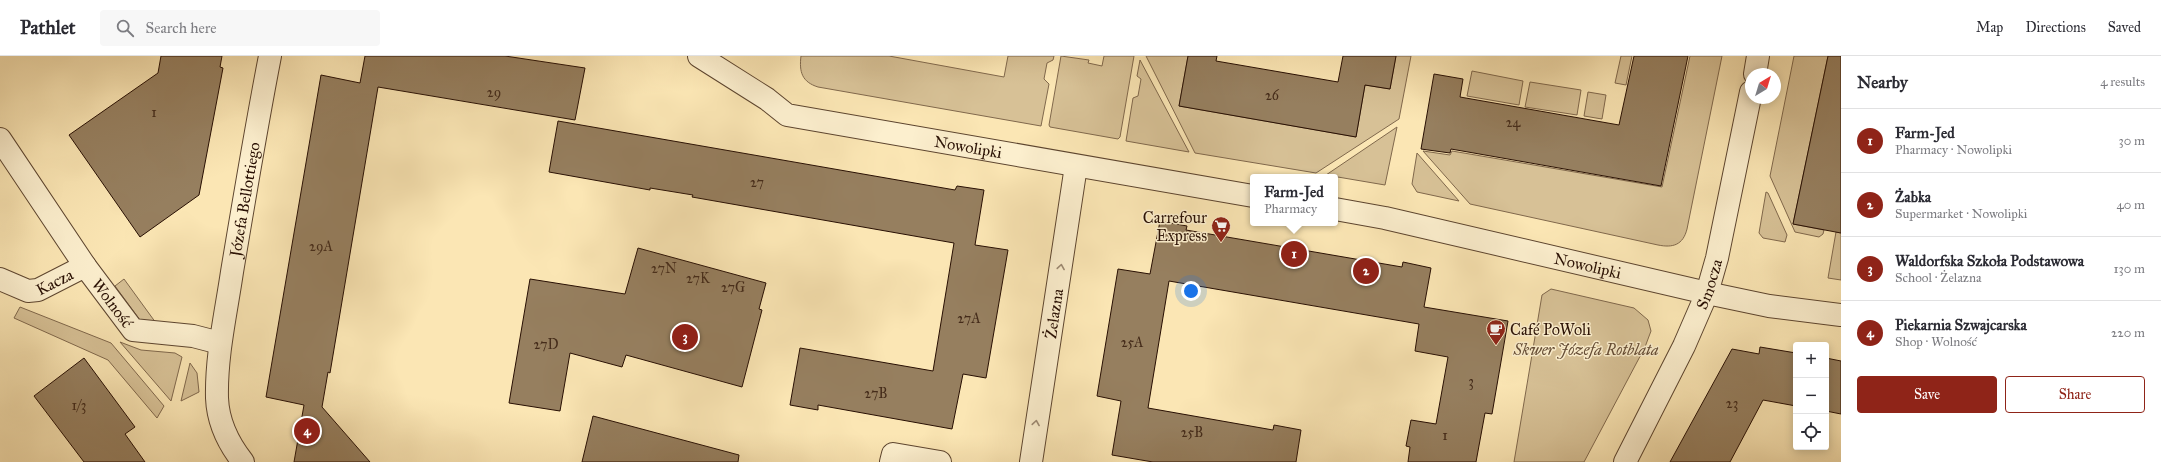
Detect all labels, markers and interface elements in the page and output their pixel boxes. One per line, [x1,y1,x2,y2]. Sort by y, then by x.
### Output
search box [100,10,380,46]
text: Pathlet [20,16,76,39]
icon: search [114,17,136,39]
text: Search here [146,19,217,37]
text: Map [1976,19,2003,36]
text: Directions [2025,19,2086,36]
text: Saved [2108,19,2141,36]
north arrow [1745,68,1781,104]
text: Nearby [1857,72,1908,93]
text: 4 results [2100,74,2145,90]
house number: 29 [487,84,501,101]
house number: 26 [1265,87,1280,104]
house number: 1 [151,104,157,121]
house number: 24 [1506,114,1522,131]
text: Farm-Jed [1895,124,1955,142]
street label: Nowolipki [933,132,1004,162]
text: 1 [1867,133,1873,149]
text: 30 m [2119,133,2145,149]
street label: Józefa Bellottiego [225,141,264,260]
text: Pharmacy · Nowolipki [1895,142,2012,158]
house number: 27 [750,174,764,191]
popup [1250,174,1338,226]
text: Farm-Jed [1264,183,1324,201]
text: Żabka [1895,188,1931,206]
text: 2 [1867,197,1873,213]
text: 40 m [2116,197,2145,213]
text: Pharmacy [1264,201,1317,217]
text: Supermarket · Nowolipki [1895,206,2027,222]
place label: Carrefour Express [1143,208,1207,245]
supermarket icon: Carrefour Express [1210,215,1232,243]
house number: 29A [309,238,333,255]
pin: 1 [1281,239,1307,269]
street label: Nowolipki [1552,249,1624,283]
text: Waldorfska Szkoła Podstawowa [1895,252,2084,270]
pin: 2 [1353,256,1379,286]
street label: Smocza [1692,257,1726,312]
house number: 27N [651,260,677,277]
text: 3 [1867,261,1873,277]
text: 130 m [2113,261,2145,277]
one-way arrow [1056,264,1064,270]
street label: Kacza [33,265,77,299]
house number: 27K [686,270,711,287]
text: School · Żelazna [1895,270,1981,286]
street label: Wolność [88,275,138,333]
house number: 27G [721,279,745,296]
your location [1181,281,1201,301]
street label: Żelazna [1040,287,1067,340]
house number: 27A [957,310,981,327]
text: Piekarnia Szwajcarska [1895,316,2027,334]
cafe icon: Café PoWoli [1485,318,1507,346]
place label: Café PoWoli [1510,320,1591,339]
pin: 3 [672,322,698,352]
text: 4 [1866,325,1874,341]
text: 220 m [2111,325,2145,341]
house number: 25A [1121,334,1144,351]
text: Shop · Wolność [1895,334,1977,350]
house number: 27D [533,336,559,353]
park label: Skwer Józefa Rotblata [1512,340,1659,359]
map controls [1793,342,1829,450]
button: + [1793,342,1829,378]
house number: 3 [1468,373,1474,390]
button: Save [1857,376,1997,413]
button: Share [2005,376,2145,413]
button: − [1793,378,1829,414]
house number: 27B [864,385,888,402]
house number: 23 [1726,395,1738,412]
house number: 1/3 [72,397,86,414]
button: locate [1793,414,1829,450]
pin: 4 [294,416,320,446]
one-way arrow [1032,420,1040,427]
house number: 25B [1181,424,1203,441]
house number: 1 [1442,427,1448,444]

